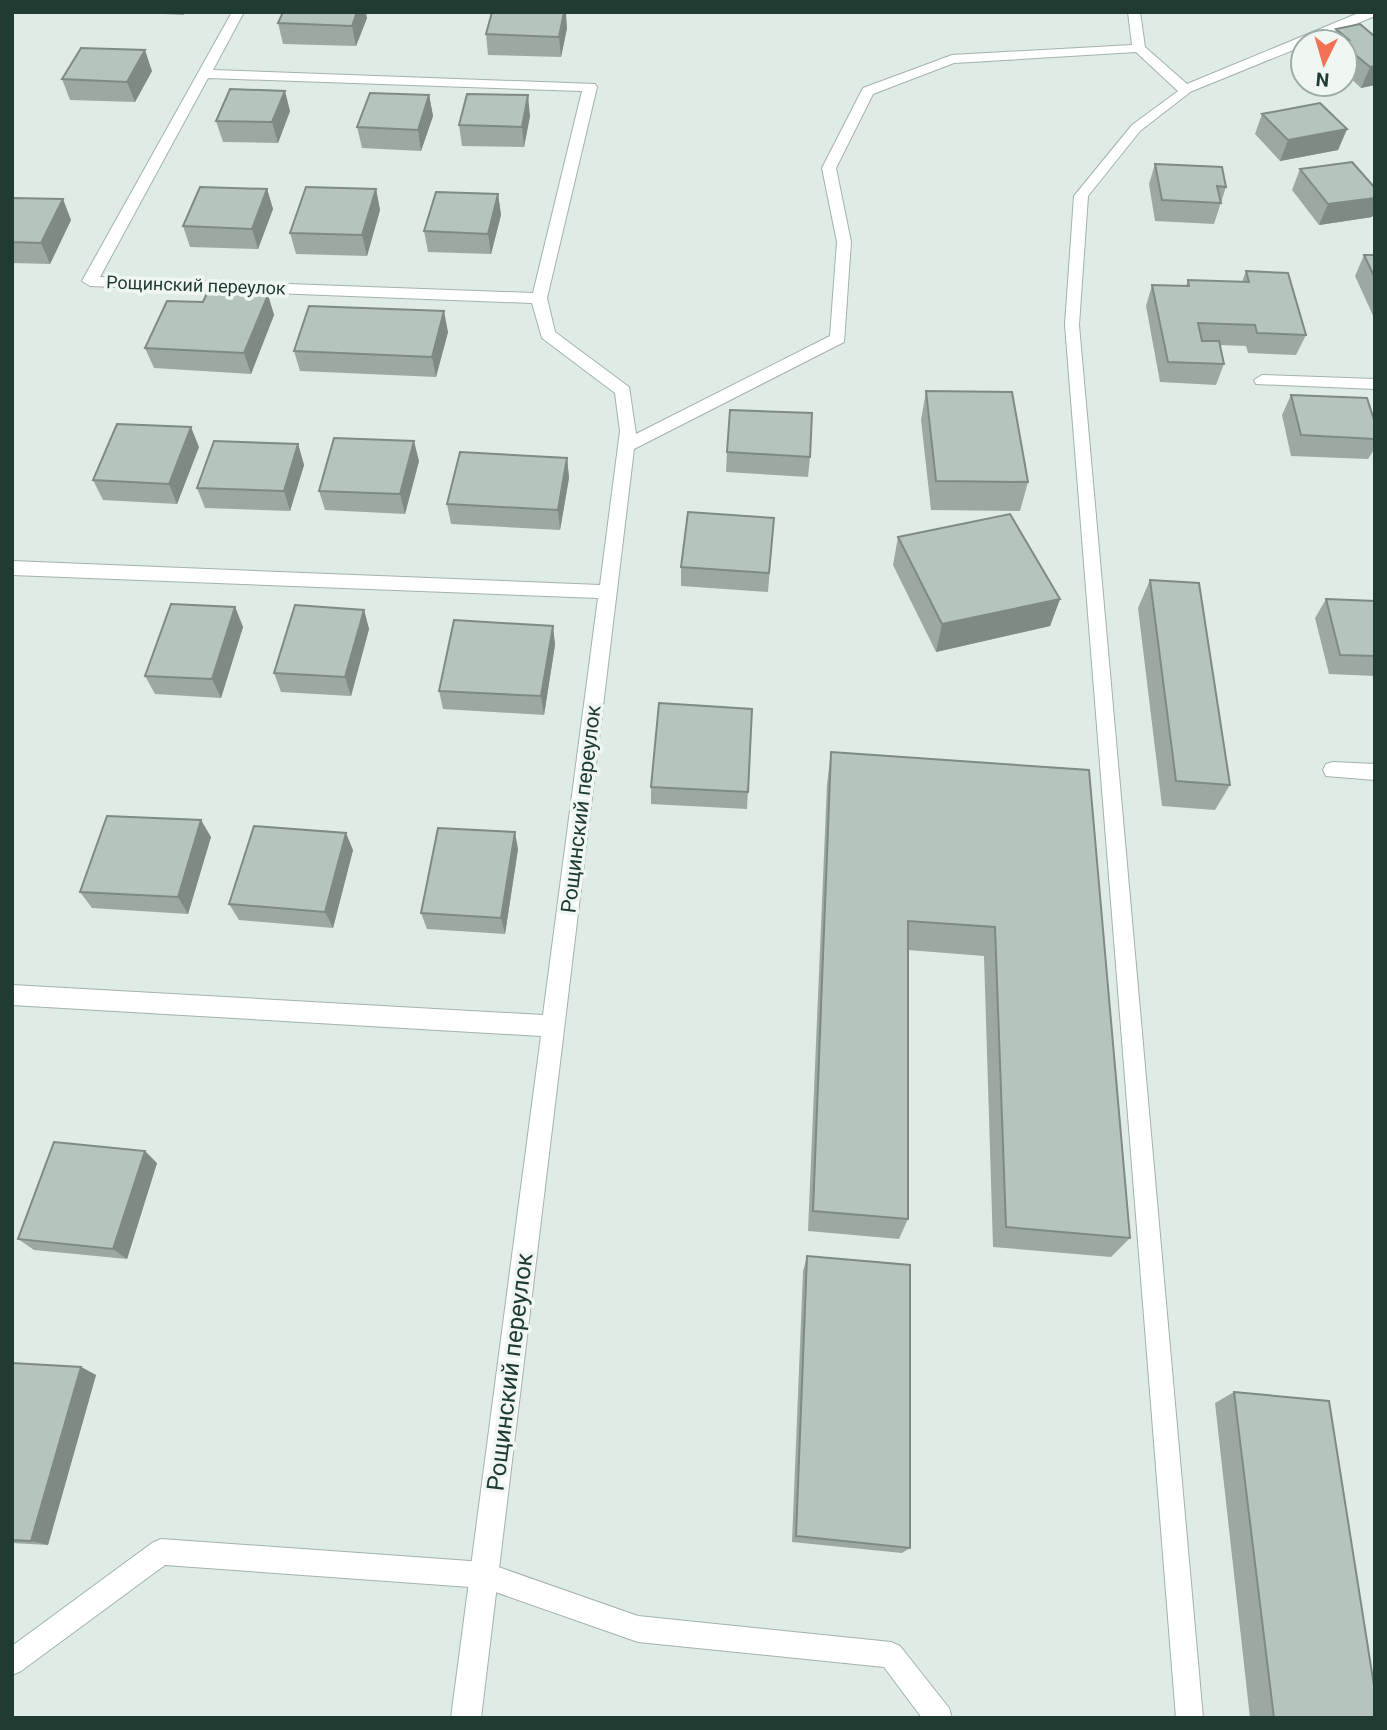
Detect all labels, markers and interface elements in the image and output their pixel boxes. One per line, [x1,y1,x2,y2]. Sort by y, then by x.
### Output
north arrow [1289,28,1359,98]
text: N [1315,67,1330,91]
street label: Рощинский переулок [106,271,286,299]
street label: Рощинский переулок [556,703,606,914]
street label: Рощинский переулок [482,1251,538,1493]

